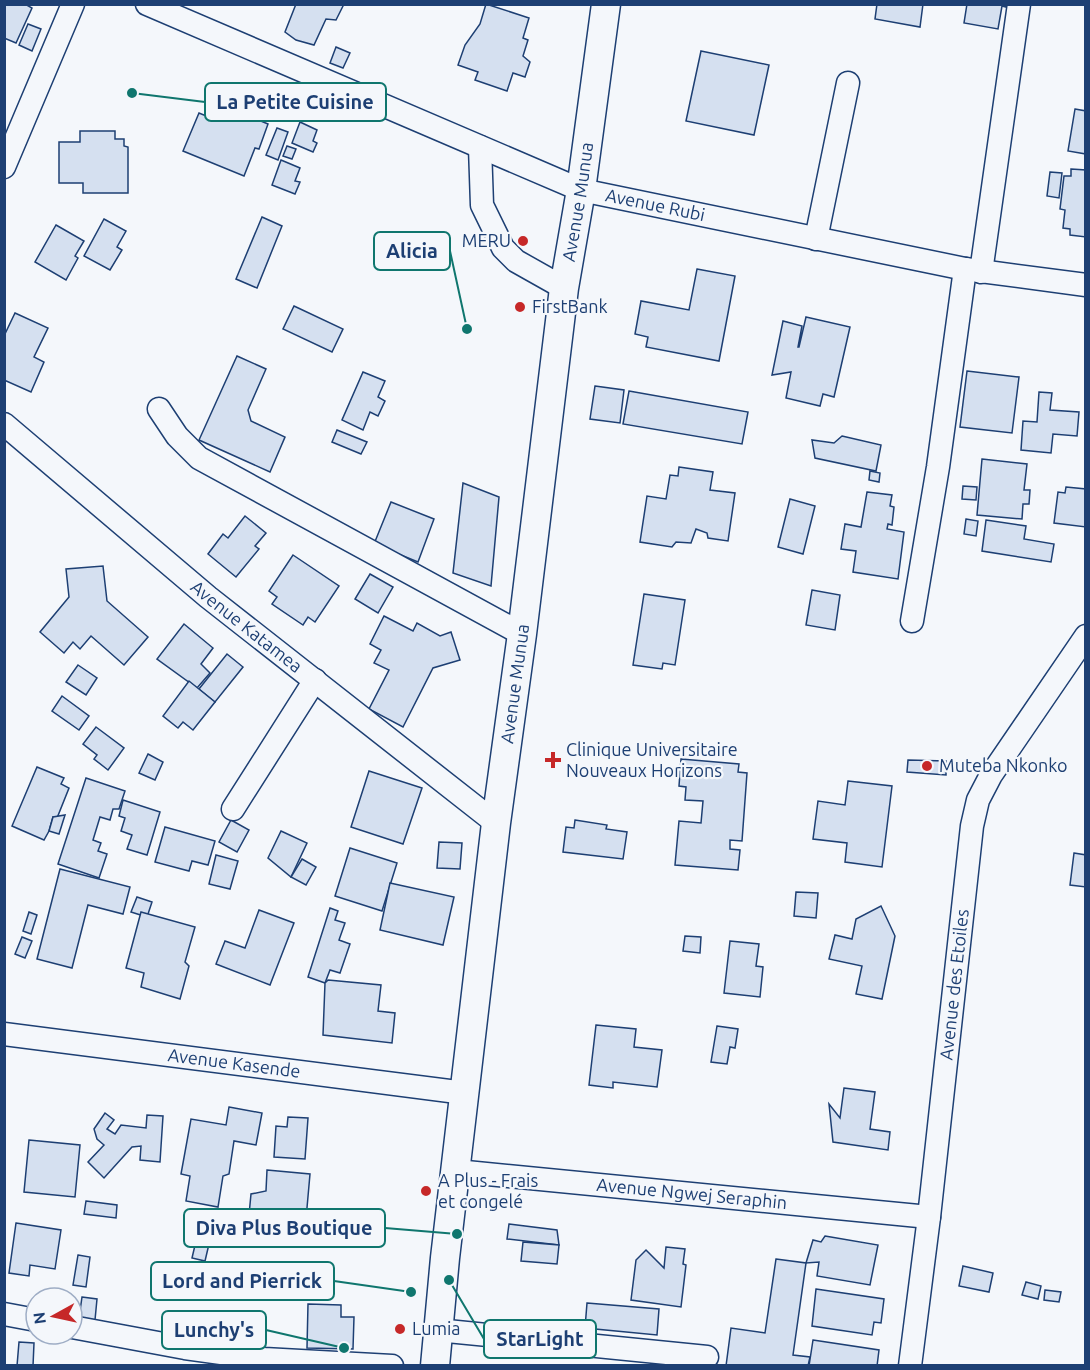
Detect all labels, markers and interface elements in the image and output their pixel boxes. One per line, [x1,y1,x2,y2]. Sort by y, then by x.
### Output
callout: La Petite Cuisine [205,83,386,121]
text: La Petite Cuisine [216,90,374,113]
street label: Avenue Munua [558,141,596,263]
street label: Avenue Rubi [604,184,707,224]
place label: MERU [462,230,511,250]
callout: Alicia [374,232,450,270]
marker: MERU [516,234,530,248]
text: Alicia [386,239,438,262]
place label: FirstBank [532,296,608,316]
marker: FirstBank [513,300,527,314]
street label: Avenue Katamea [187,576,306,676]
street label: Avenue Munua [496,623,532,745]
place label: Clinique Universitaire Nouveaux Horizons [566,739,738,780]
marker: Clinique Universitaire Nouveaux Horizons [544,751,562,769]
place label: Muteba Nkonko [939,755,1067,775]
marker: Muteba Nkonko [920,759,934,773]
street label: Avenue des Etoiles [935,908,972,1061]
street label: Avenue Kasende [167,1044,302,1081]
place label: A Plus - Frais et congelé [438,1170,538,1211]
street label: Avenue Ngwej Seraphin [596,1174,788,1212]
marker: A Plus - Frais et congelé [419,1184,433,1198]
callout: Diva Plus Boutique [184,1209,385,1247]
text: Diva Plus Boutique [195,1216,373,1239]
callout: Lord and Pierrick [151,1262,334,1300]
text: Lord and Pierrick [162,1269,322,1292]
north arrow [24,1286,84,1346]
text: N [29,1311,49,1325]
callout: Lunchy's [162,1311,266,1349]
text: Lunchy's [174,1318,254,1341]
place label: Lumia [412,1318,461,1338]
callout: StarLight [484,1320,596,1358]
marker: Lumia [393,1322,407,1336]
text: StarLight [496,1327,584,1350]

